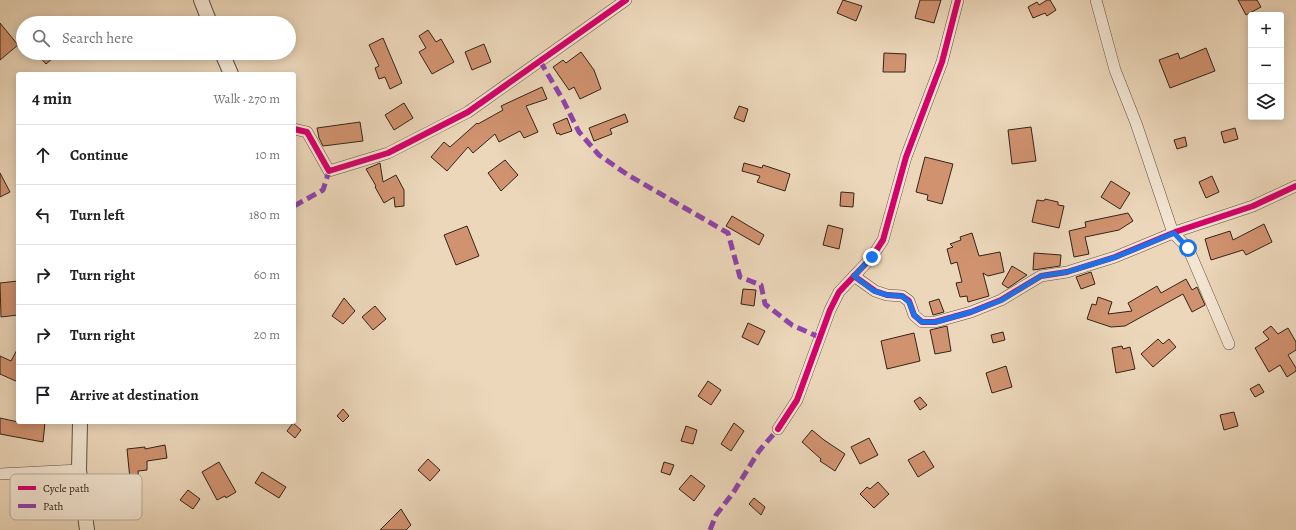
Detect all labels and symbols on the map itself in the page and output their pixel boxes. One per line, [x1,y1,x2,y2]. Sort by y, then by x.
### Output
route start [1179,239,1197,257]
route end [863,248,881,266]
legend [10,474,142,520]
text: Cycle path [43,481,90,496]
text: Path [43,499,64,514]

